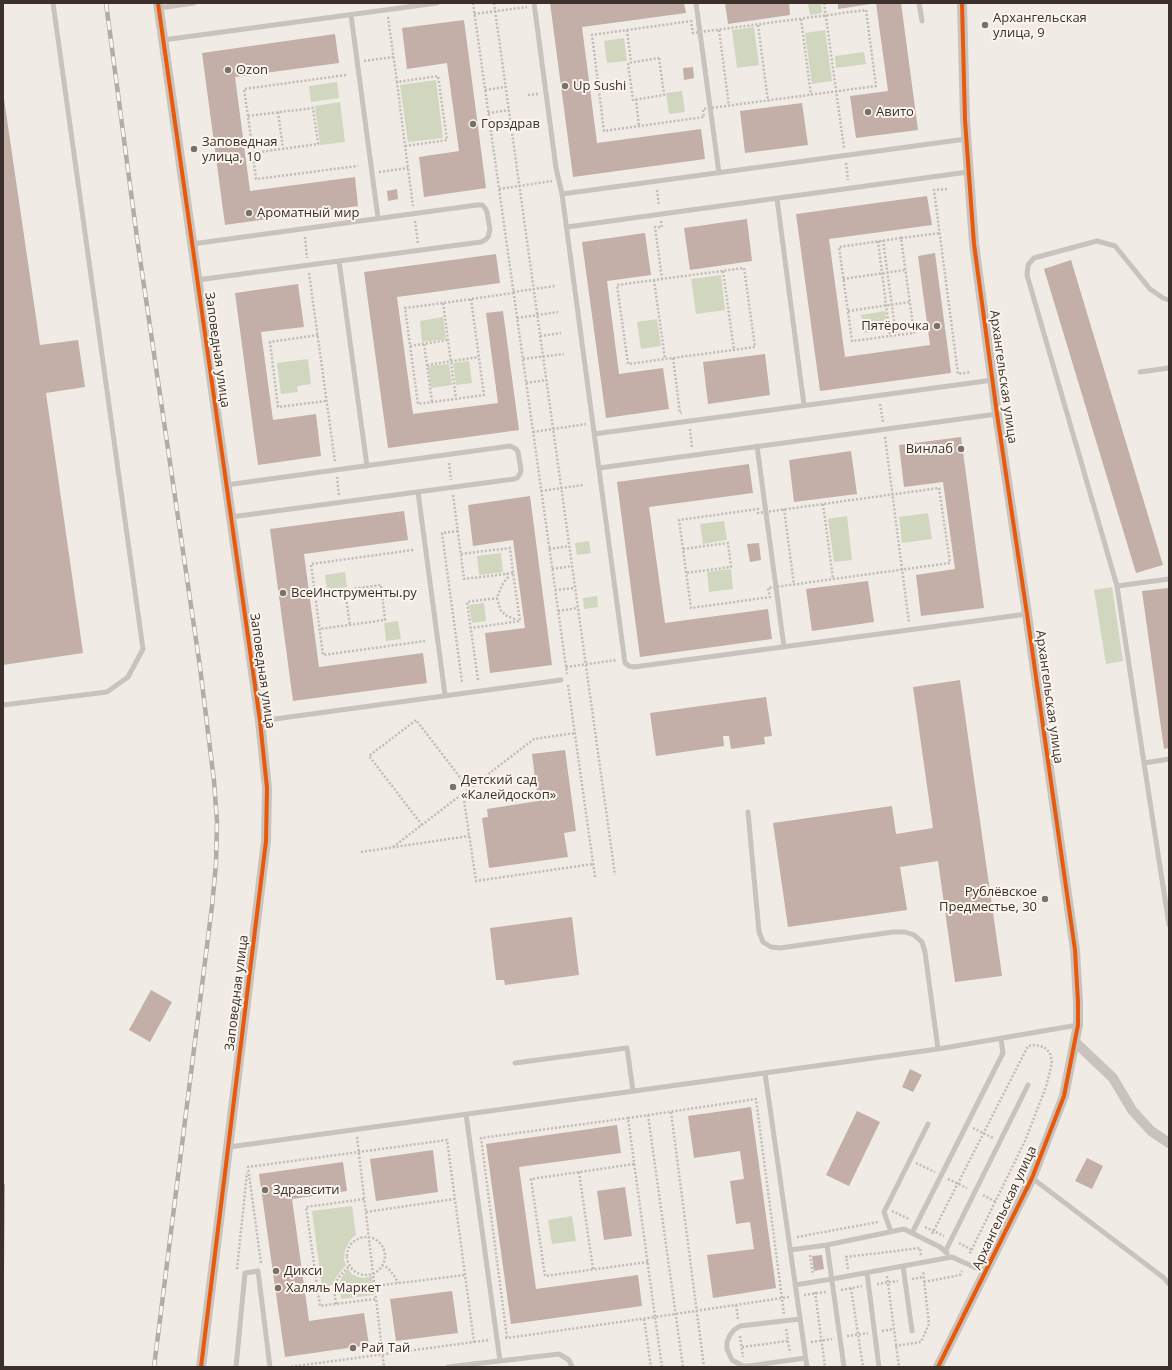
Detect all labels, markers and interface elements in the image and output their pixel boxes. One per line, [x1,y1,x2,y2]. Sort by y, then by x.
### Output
place label: Архангельская улица, 9 [993,10,1087,41]
marker: Архангельская улица, 9 [980,20,990,30]
place label: Ozon [236,62,268,78]
marker: Ozon [223,65,233,75]
place label: Up Sushi [573,78,626,94]
marker: Up Sushi [560,81,570,91]
place label: Авито [876,104,914,120]
marker: Авито [863,107,873,117]
place label: Горздрав [481,116,540,132]
marker: Горздрав [468,119,478,129]
place label: Заповедная улица, 10 [202,134,278,165]
marker: Заповедная улица, 10 [189,144,199,154]
place label: Ароматный мир [257,205,359,221]
marker: Ароматный мир [244,208,254,218]
street label: Заповедная улица [201,291,233,409]
street label: Архангельская улица [986,309,1020,445]
place label: Пятёрочка [861,318,929,334]
marker: Пятёрочка [932,321,942,331]
place label: Винлаб [906,441,953,457]
marker: Винлаб [956,444,966,454]
place label: ВсеИнструменты.ру [291,585,417,601]
marker: ВсеИнструменты.ру [278,588,288,598]
street label: Заповедная улица [246,612,278,730]
street label: Архангельская улица [1032,629,1066,765]
place label: Детский сад «Калейдоскоп» [461,772,556,803]
marker: Детский сад «Калейдоскоп» [448,782,458,792]
place label: Рублёвское Предместье, 30 [939,884,1037,915]
marker: Рублёвское Предместье, 30 [1040,894,1050,904]
street label: Заповедная улица [222,934,252,1052]
street label: Архангельская улица [969,1144,1041,1272]
place label: Здравсити [273,1182,340,1198]
marker: Здравсити [260,1185,270,1195]
place label: Дикси [284,1263,322,1279]
marker: Дикси [271,1266,281,1276]
place label: Халяль Маркет [286,1280,381,1296]
marker: Халяль Маркет [273,1283,283,1293]
place label: Рай Тай [361,1340,410,1356]
marker: Рай Тай [348,1343,358,1353]

